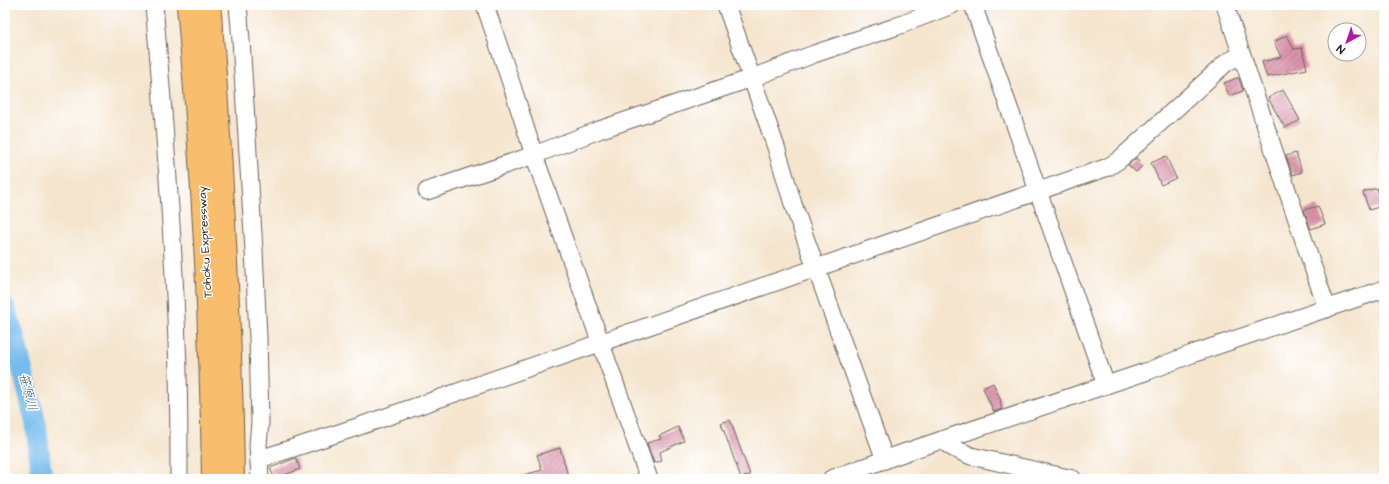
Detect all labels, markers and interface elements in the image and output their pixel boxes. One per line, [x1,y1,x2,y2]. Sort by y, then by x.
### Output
north arrow [1327,22,1367,62]
text: N [1333,41,1348,57]
street label: Tohoku Expressway [194,185,217,298]
water label: 笹原川 [14,371,42,413]

